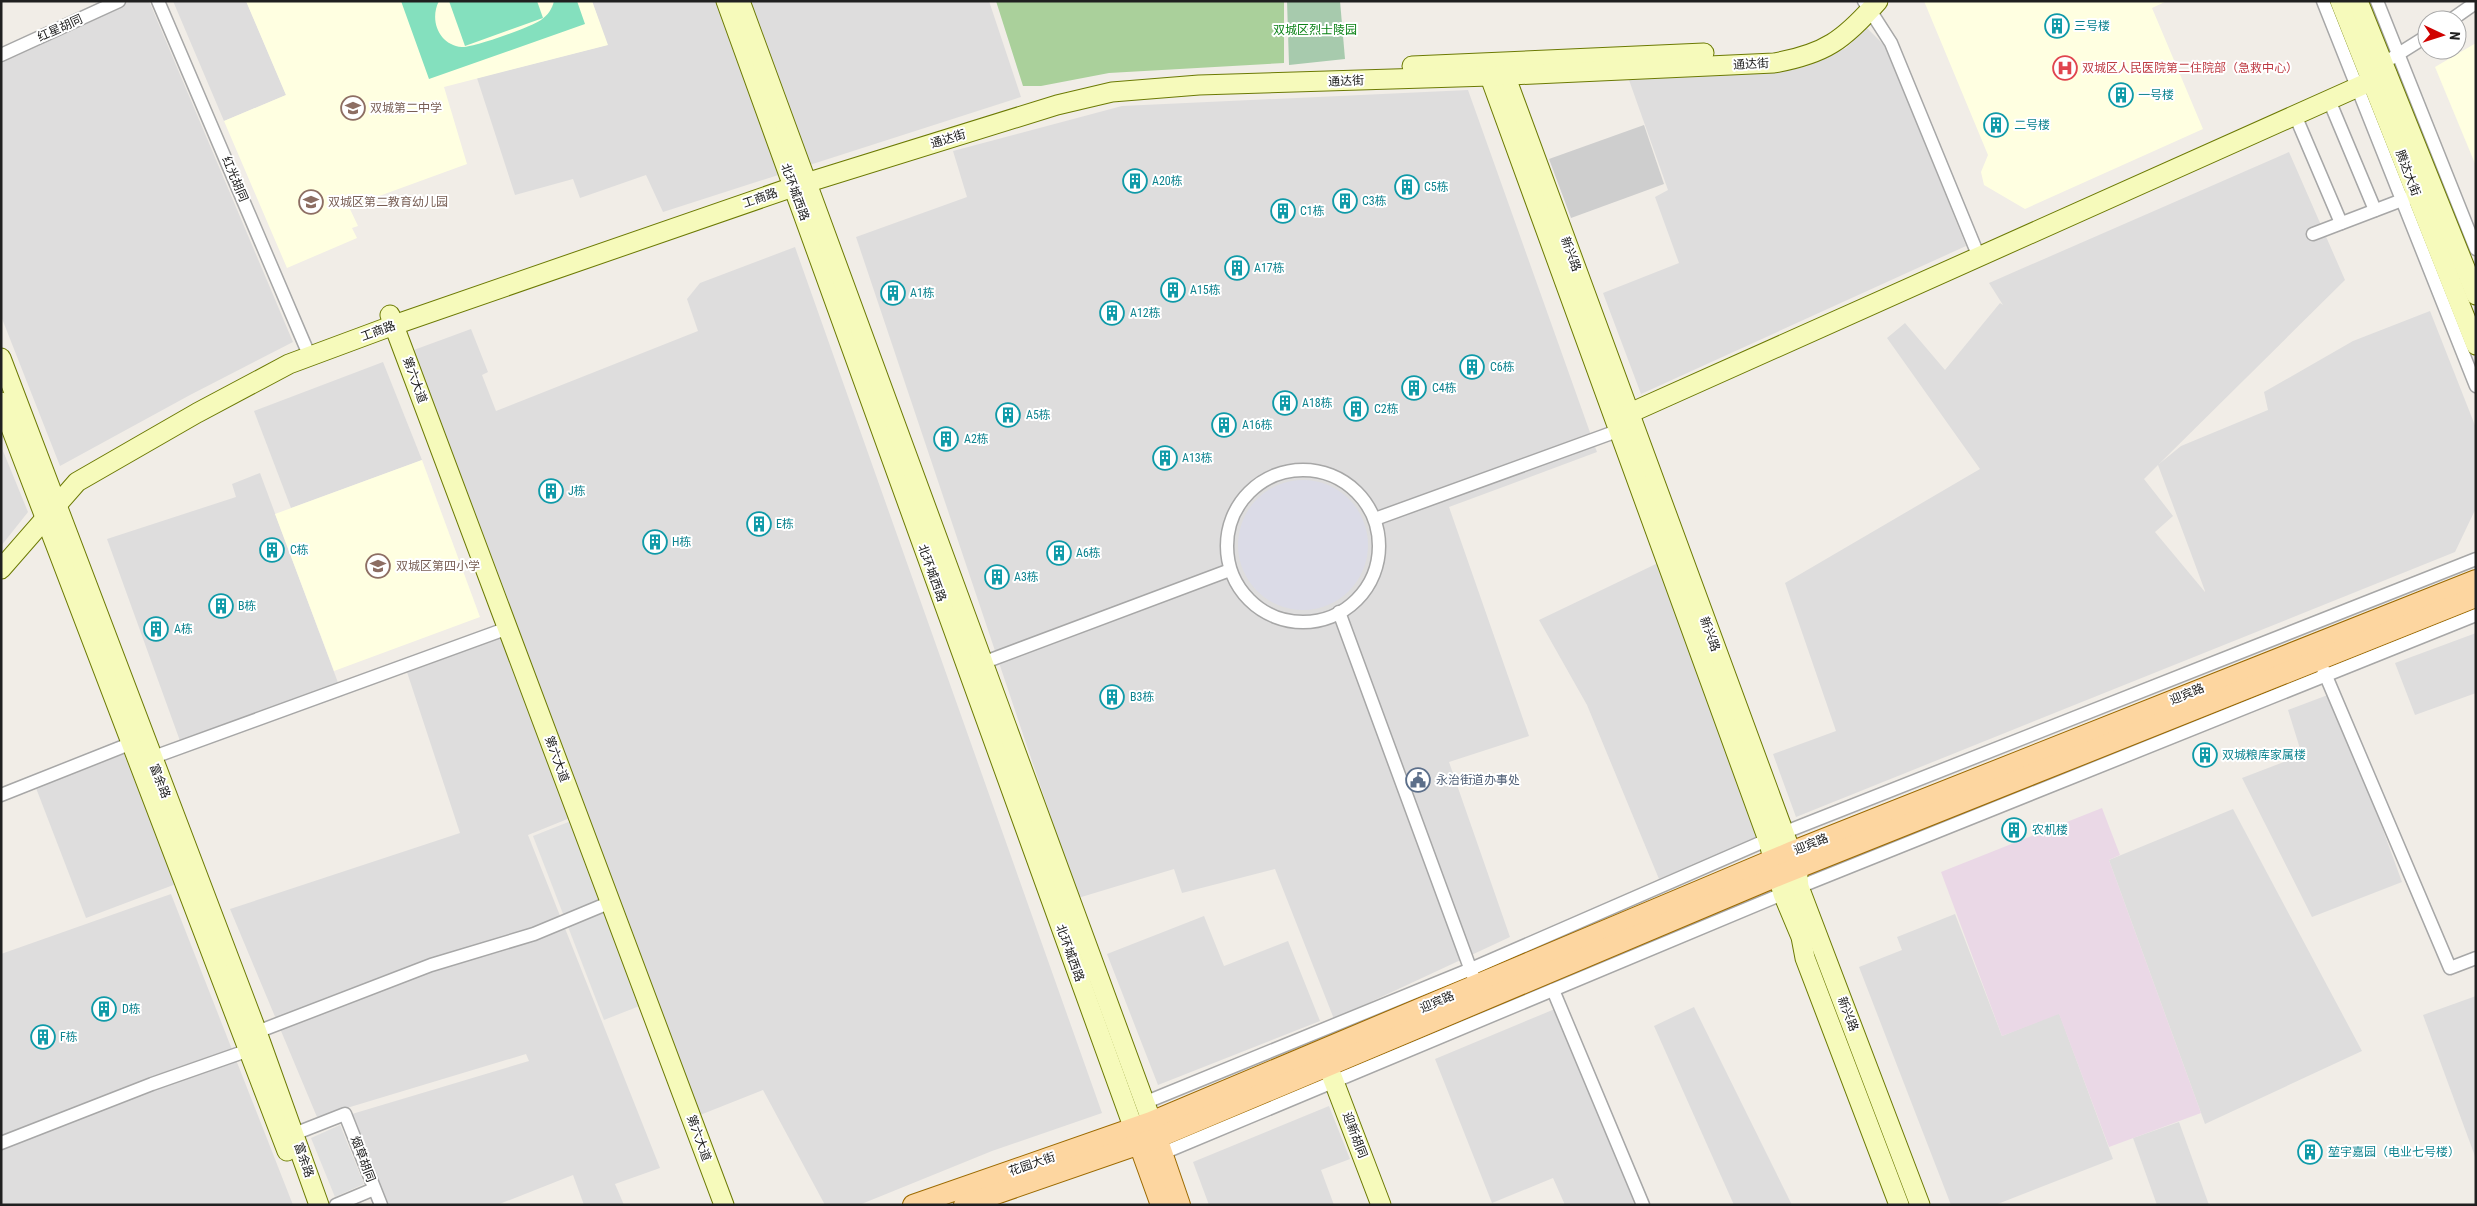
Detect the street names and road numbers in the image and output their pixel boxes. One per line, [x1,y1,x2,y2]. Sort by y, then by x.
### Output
street label: 红星胡同 [35,12,85,44]
street label: 通达街 [1733,56,1769,72]
street label: 通达街 [1328,73,1364,89]
street label: 通达街 [929,127,967,151]
street label: 腾达大街 [2393,148,2423,198]
street label: 红光胡同 [219,154,251,204]
street label: 北环城西路 [778,161,812,223]
street label: 工商路 [741,186,779,210]
street label: 新兴路 [1558,235,1584,273]
street label: 工商路 [359,318,397,344]
street label: 第六大道 [400,355,430,405]
street label: 北环城西路 [915,542,949,604]
street label: 新兴路 [1697,615,1723,653]
street label: 迎宾路 [2168,681,2206,707]
street label: 第六大道 [542,734,572,784]
street label: 富余路 [147,762,173,800]
street label: 迎宾路 [1792,831,1830,857]
street label: 北环城西路 [1053,922,1087,984]
street label: 迎宾路 [1418,989,1456,1015]
street label: 新兴路 [1835,995,1861,1033]
street label: 迎新胡同 [1340,1110,1370,1160]
street label: 第六大道 [684,1113,714,1163]
street label: 烟草胡同 [348,1134,378,1184]
street label: 富余路 [292,1141,316,1179]
street label: 花园大街 [1007,1150,1057,1178]

